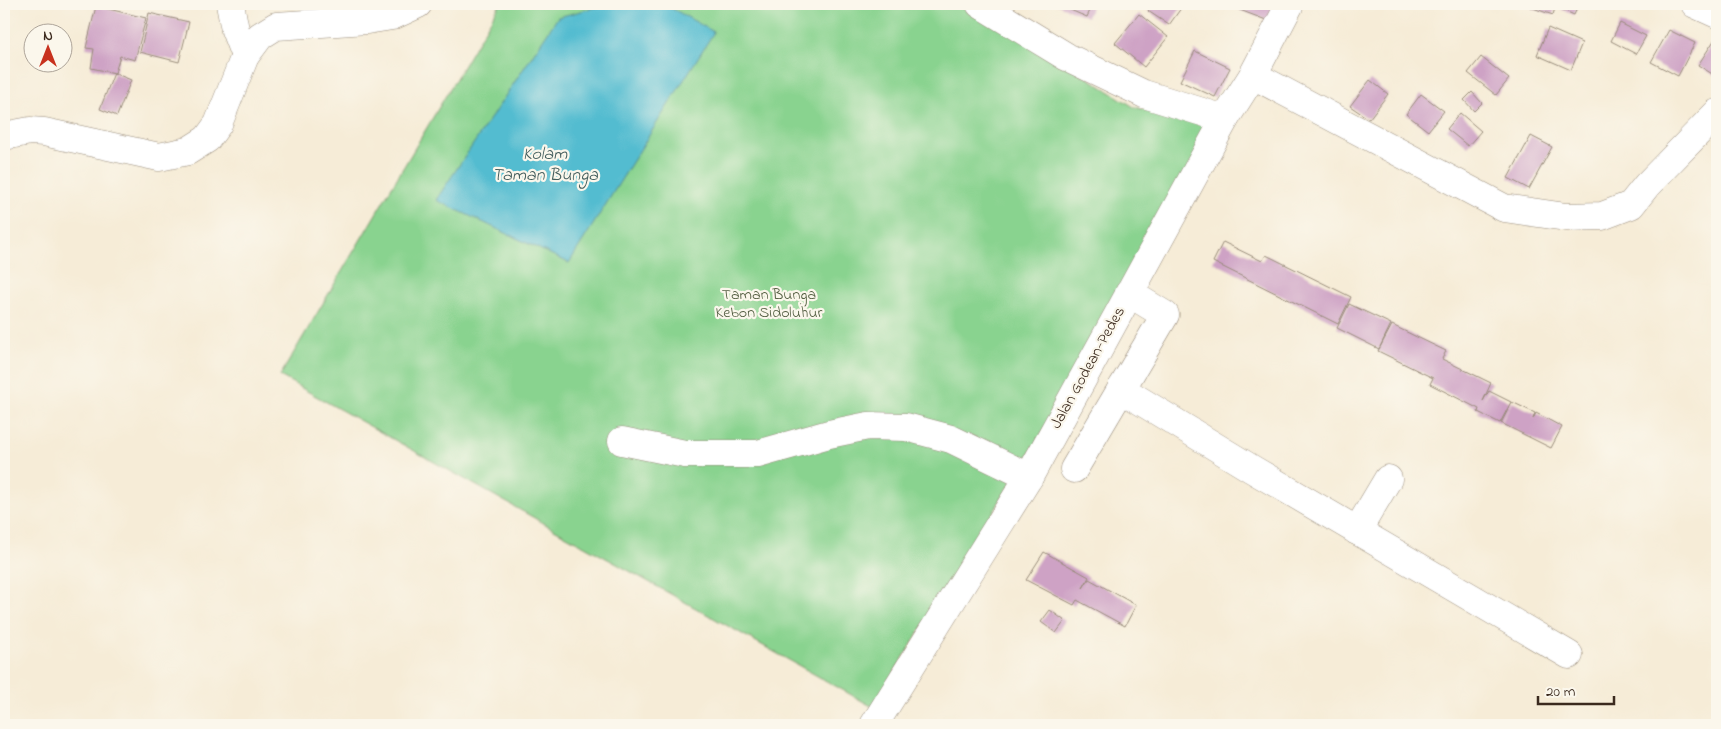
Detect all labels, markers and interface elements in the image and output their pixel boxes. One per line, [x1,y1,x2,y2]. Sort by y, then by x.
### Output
north arrow [22,22,72,72]
text: N [43,26,53,47]
water label: Kolam Taman Bunga [492,142,598,189]
park label: Taman Bunga Kebon Sidoluhur [715,283,823,325]
street label: Jalan Godean-Pedes [1044,302,1132,434]
scale bar [1538,674,1615,706]
text: 20 m [1546,681,1576,703]

